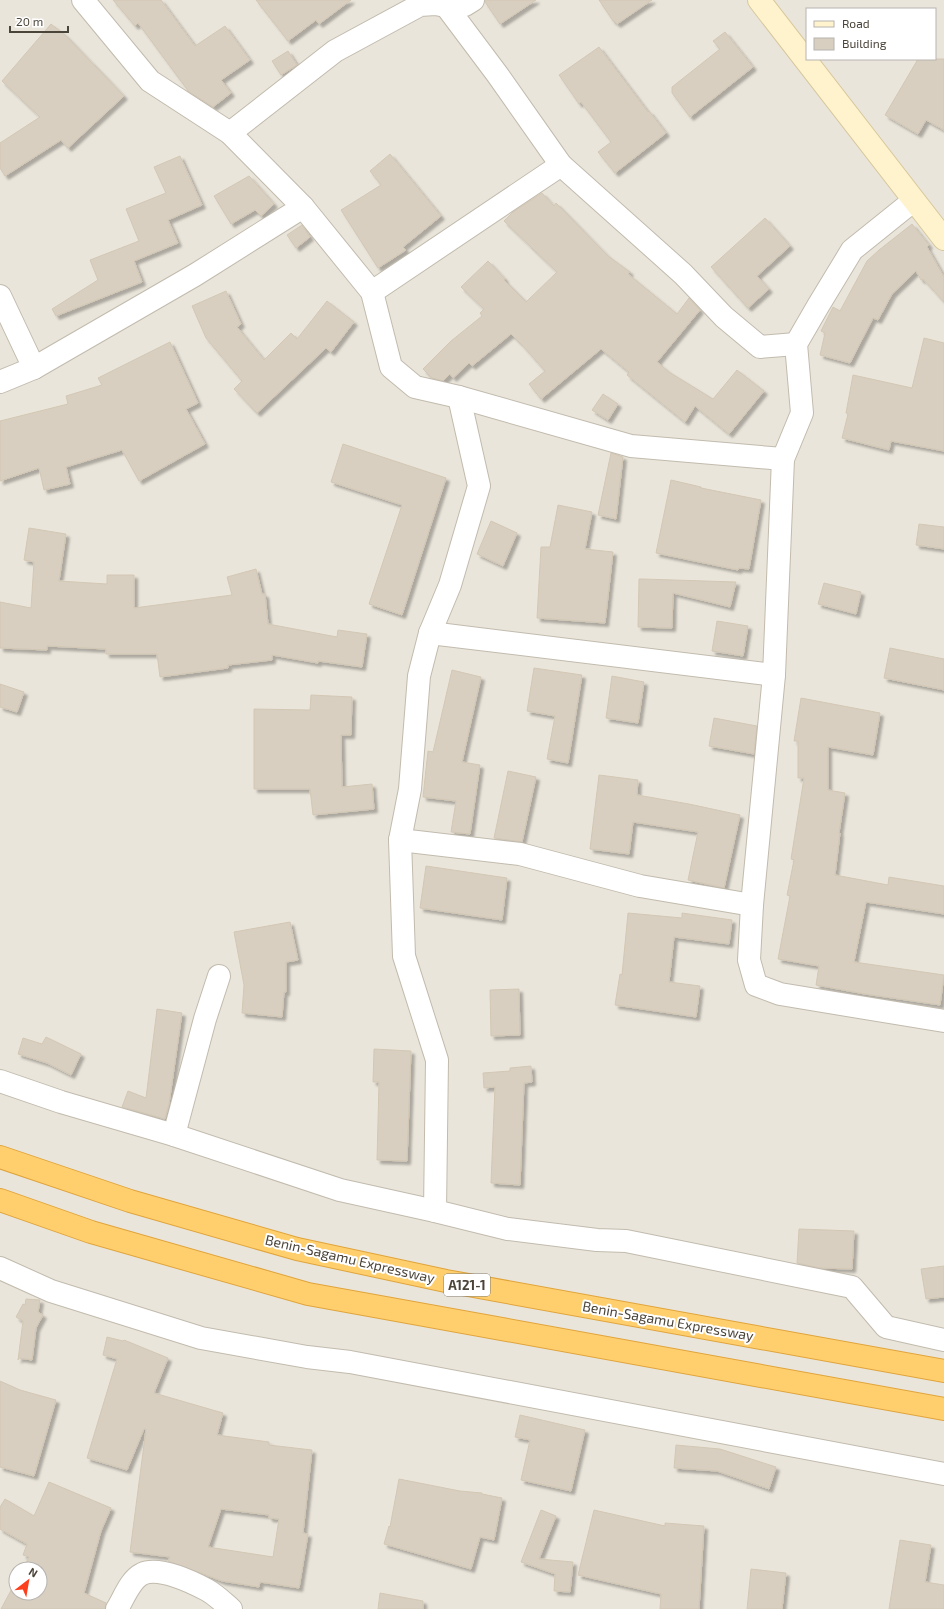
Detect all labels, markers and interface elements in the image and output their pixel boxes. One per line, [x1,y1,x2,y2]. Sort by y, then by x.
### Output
scale bar [10,8,68,34]
legend [806,8,936,60]
text: 20 m [16,14,43,28]
text: Road [842,16,870,30]
text: Building [842,36,887,50]
street label: Benin-Sagamu Expressway [264,1231,437,1286]
road number: A121-1 [444,1274,490,1296]
street label: Benin-Sagamu Expressway [581,1297,756,1344]
north arrow [8,1561,48,1601]
text: N [27,1564,40,1580]

